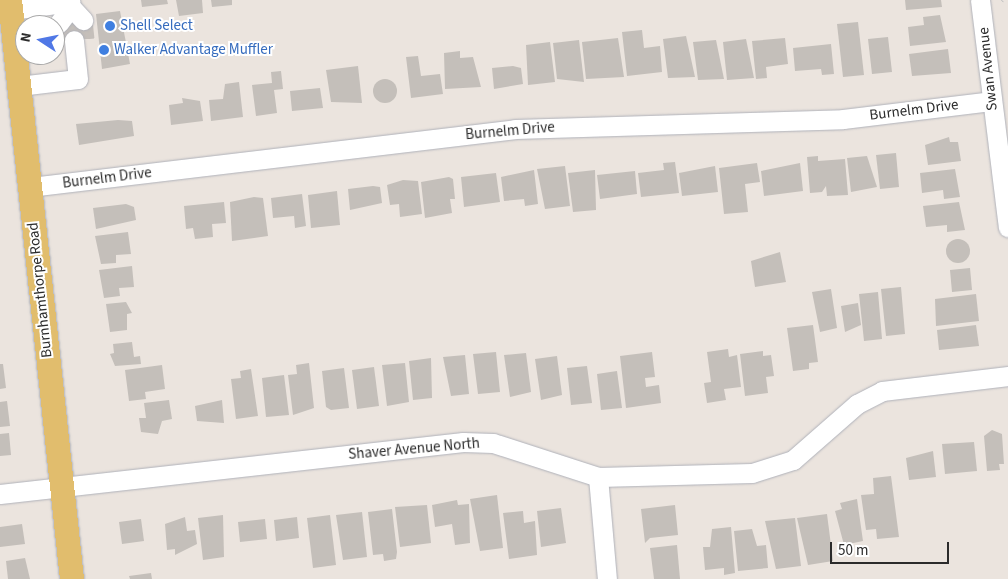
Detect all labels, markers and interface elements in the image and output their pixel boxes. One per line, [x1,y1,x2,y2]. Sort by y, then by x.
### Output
north arrow [15,15,65,65]
place label: Shell Select [120,17,193,35]
marker: Shell Select [104,20,116,32]
street label: Swan Avenue [975,26,1001,112]
text: N [16,31,37,44]
place label: Walker Advantage Muffler [114,41,273,59]
marker: Walker Advantage Muffler [98,44,110,56]
street label: Burnelm Drive [868,96,960,124]
street label: Burnelm Drive [465,118,555,144]
street label: Burnelm Drive [61,164,153,192]
street label: Burnhamthorpe Road [24,221,56,359]
street label: Shaver Avenue North [348,434,480,464]
scale bar [833,532,952,564]
text: 50 m [838,540,868,561]

